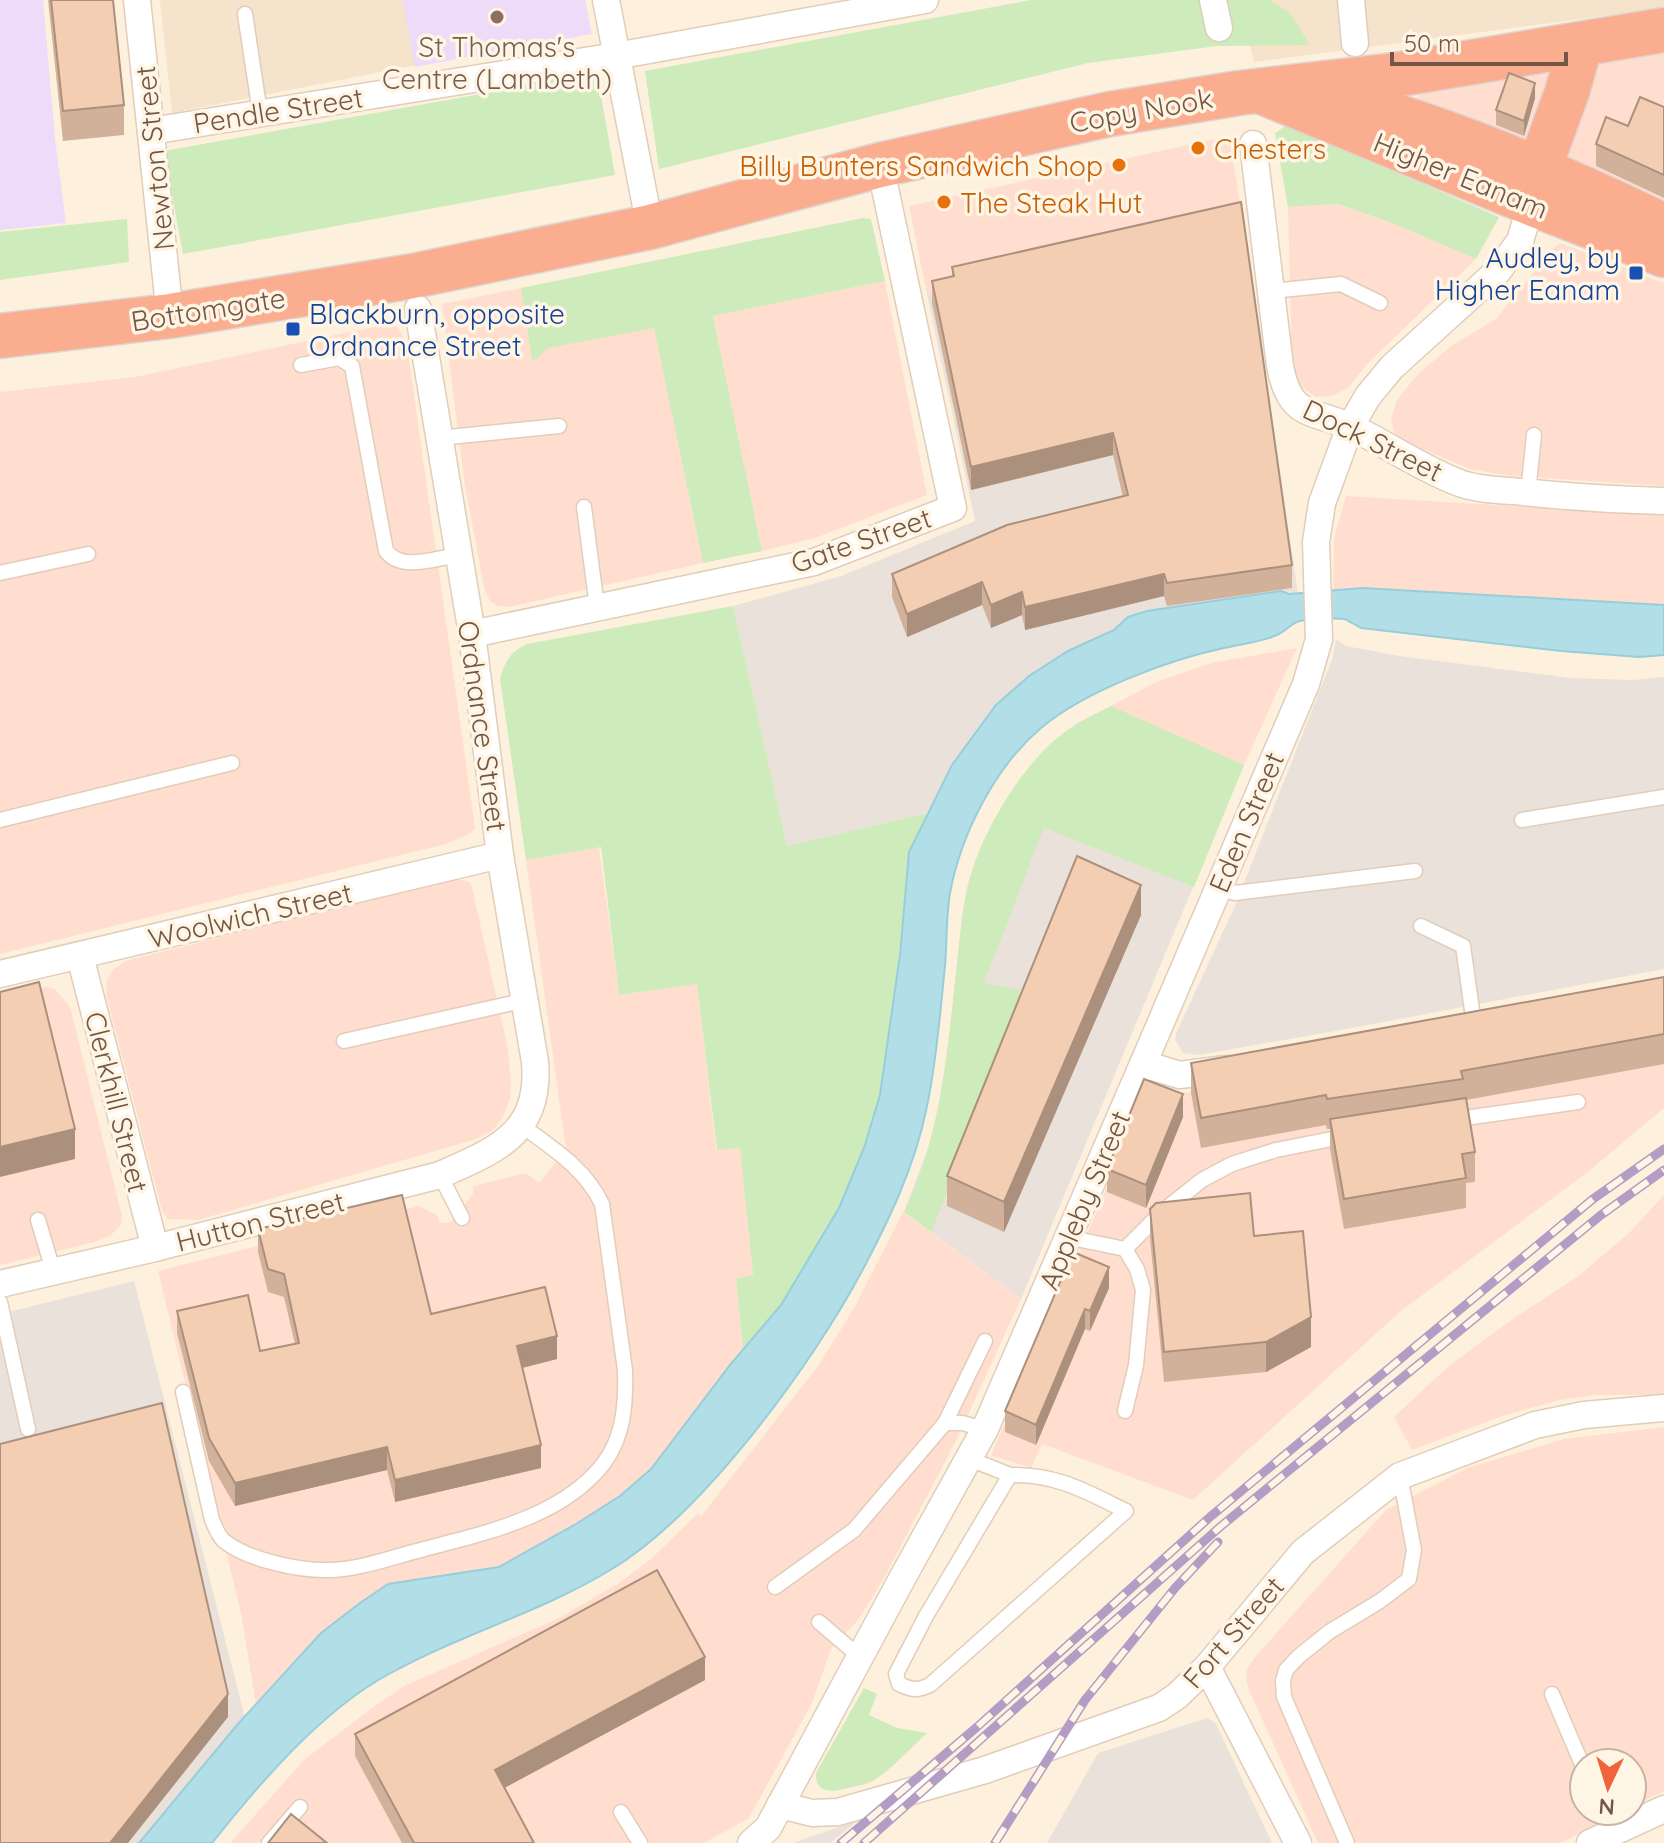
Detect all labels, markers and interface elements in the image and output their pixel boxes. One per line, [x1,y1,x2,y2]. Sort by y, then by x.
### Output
marker: St Thomas's Centre (Lambeth) [488,8,506,26]
scale bar [1392,16,1566,66]
text: 50 m [1404,28,1460,58]
place label: St Thomas's Centre (Lambeth) [382,29,612,96]
street label: Newton Street [127,64,181,252]
street label: Pendle Street [191,79,365,141]
street label: Copy Nook [1067,80,1215,140]
street label: Higher Eanam [1369,124,1553,226]
place label: Chesters [1214,131,1326,166]
marker: Chesters [1189,139,1207,157]
place label: Billy Bunters Sandwich Shop [739,148,1103,183]
marker: Billy Bunters Sandwich Shop [1110,156,1128,174]
place label: The Steak Hut [960,185,1142,220]
marker: The Steak Hut [935,193,953,211]
place label: Audley, by Higher Eanam [1435,240,1620,307]
marker: Audley, by Higher Eanam [1627,264,1645,282]
street label: Bottomgate [128,280,288,338]
place label: Blackburn, opposite Ordnance Street [309,296,565,363]
marker: Blackburn, opposite Ordnance Street [284,320,302,338]
street label: Dock Street [1298,391,1448,489]
street label: Gate Street [786,500,936,580]
street label: Ordnance Street [451,618,515,834]
street label: Eden Street [1201,747,1291,897]
street label: Woolwich Street [145,875,355,955]
street label: Clerkhill Street [78,1008,156,1196]
street label: Appleby Street [1031,1105,1137,1295]
street label: Hutton Street [172,1183,348,1259]
street label: Fort Street [1175,1569,1291,1695]
north arrow [1568,1747,1648,1827]
text: N [1598,1792,1616,1821]

